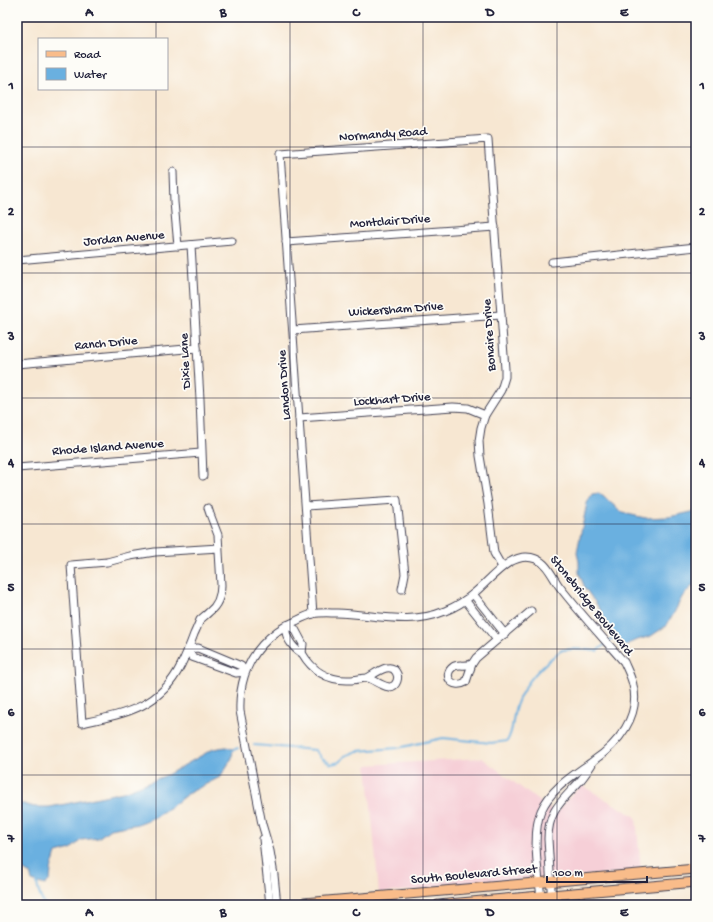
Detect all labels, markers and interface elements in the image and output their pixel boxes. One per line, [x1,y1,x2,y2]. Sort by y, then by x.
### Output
text: A [84,6,94,21]
text: B [219,6,228,21]
text: C [351,6,361,21]
text: D [485,6,495,21]
text: E [620,6,629,21]
legend [38,38,168,90]
text: Road [74,49,101,63]
text: Water [74,69,108,83]
text: 1 [7,79,14,94]
text: 1 [698,79,705,94]
street label: Normandy Road [339,124,429,146]
text: 2 [8,205,15,220]
text: 2 [699,205,706,220]
street label: Montclair Drive [349,212,431,232]
street label: Jordan Avenue [83,228,165,250]
street label: Bonaire Drive [480,298,500,373]
street label: Wickersham Drive [348,299,444,321]
text: 3 [7,330,15,345]
text: 3 [698,330,706,345]
street label: Dixie Lane [177,333,195,390]
street label: Ranch Drive [74,334,138,354]
street label: Landon Drive [275,349,295,421]
street label: Lockhart Drive [353,390,431,410]
street label: Rhode Island Avenue [52,437,165,459]
text: 4 [7,456,15,471]
text: 4 [698,456,706,471]
street label: Stonebridge Boulevard [546,553,637,660]
text: 5 [8,581,15,596]
text: 5 [699,581,706,596]
text: 6 [8,706,15,721]
text: 6 [699,706,706,721]
text: 7 [7,832,16,847]
text: 7 [698,832,707,847]
scale bar [547,858,647,884]
street label: South Boulevard Street [410,862,539,888]
text: 100 m [552,867,583,881]
text: A [84,906,94,921]
text: B [219,906,228,921]
text: C [351,906,361,921]
text: D [485,906,495,921]
text: E [620,906,629,921]

